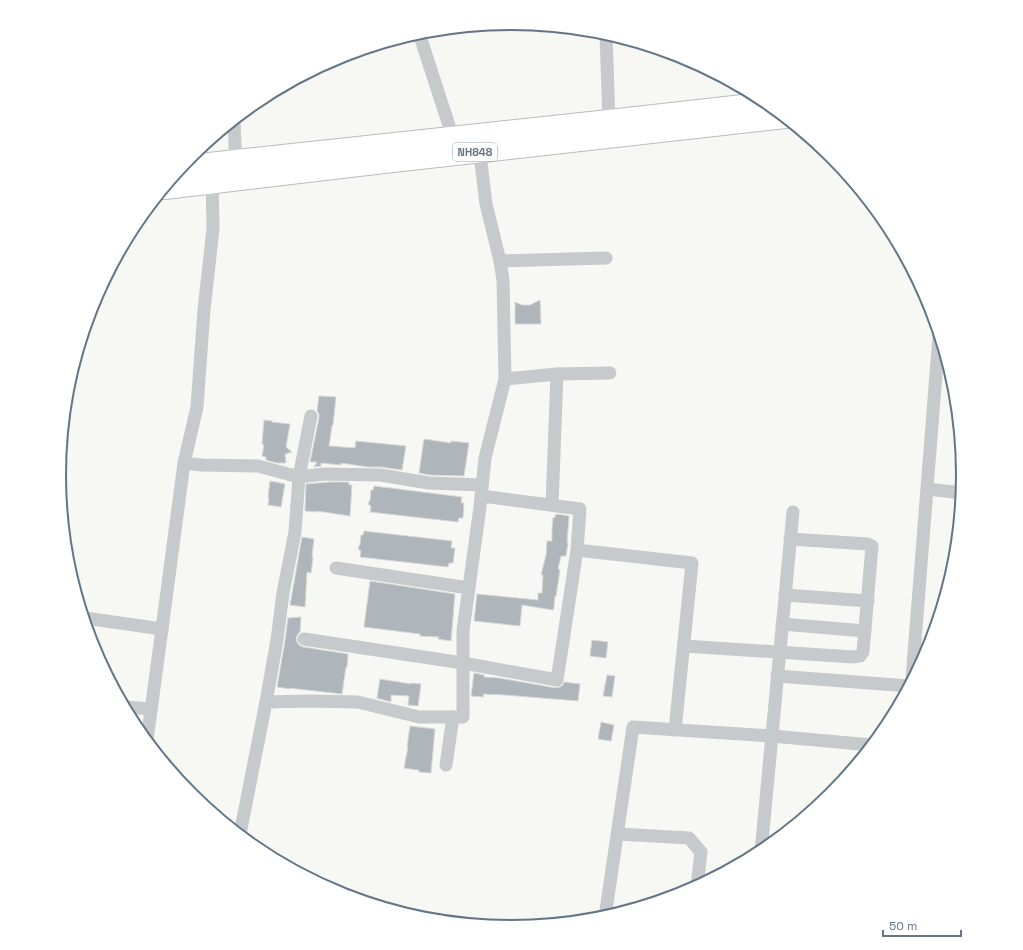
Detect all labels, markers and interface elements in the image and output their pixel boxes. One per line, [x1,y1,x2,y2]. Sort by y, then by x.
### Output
road number: NH848 [453,143,497,161]
scale bar [883,912,961,938]
text: 50 m [889,918,917,934]

